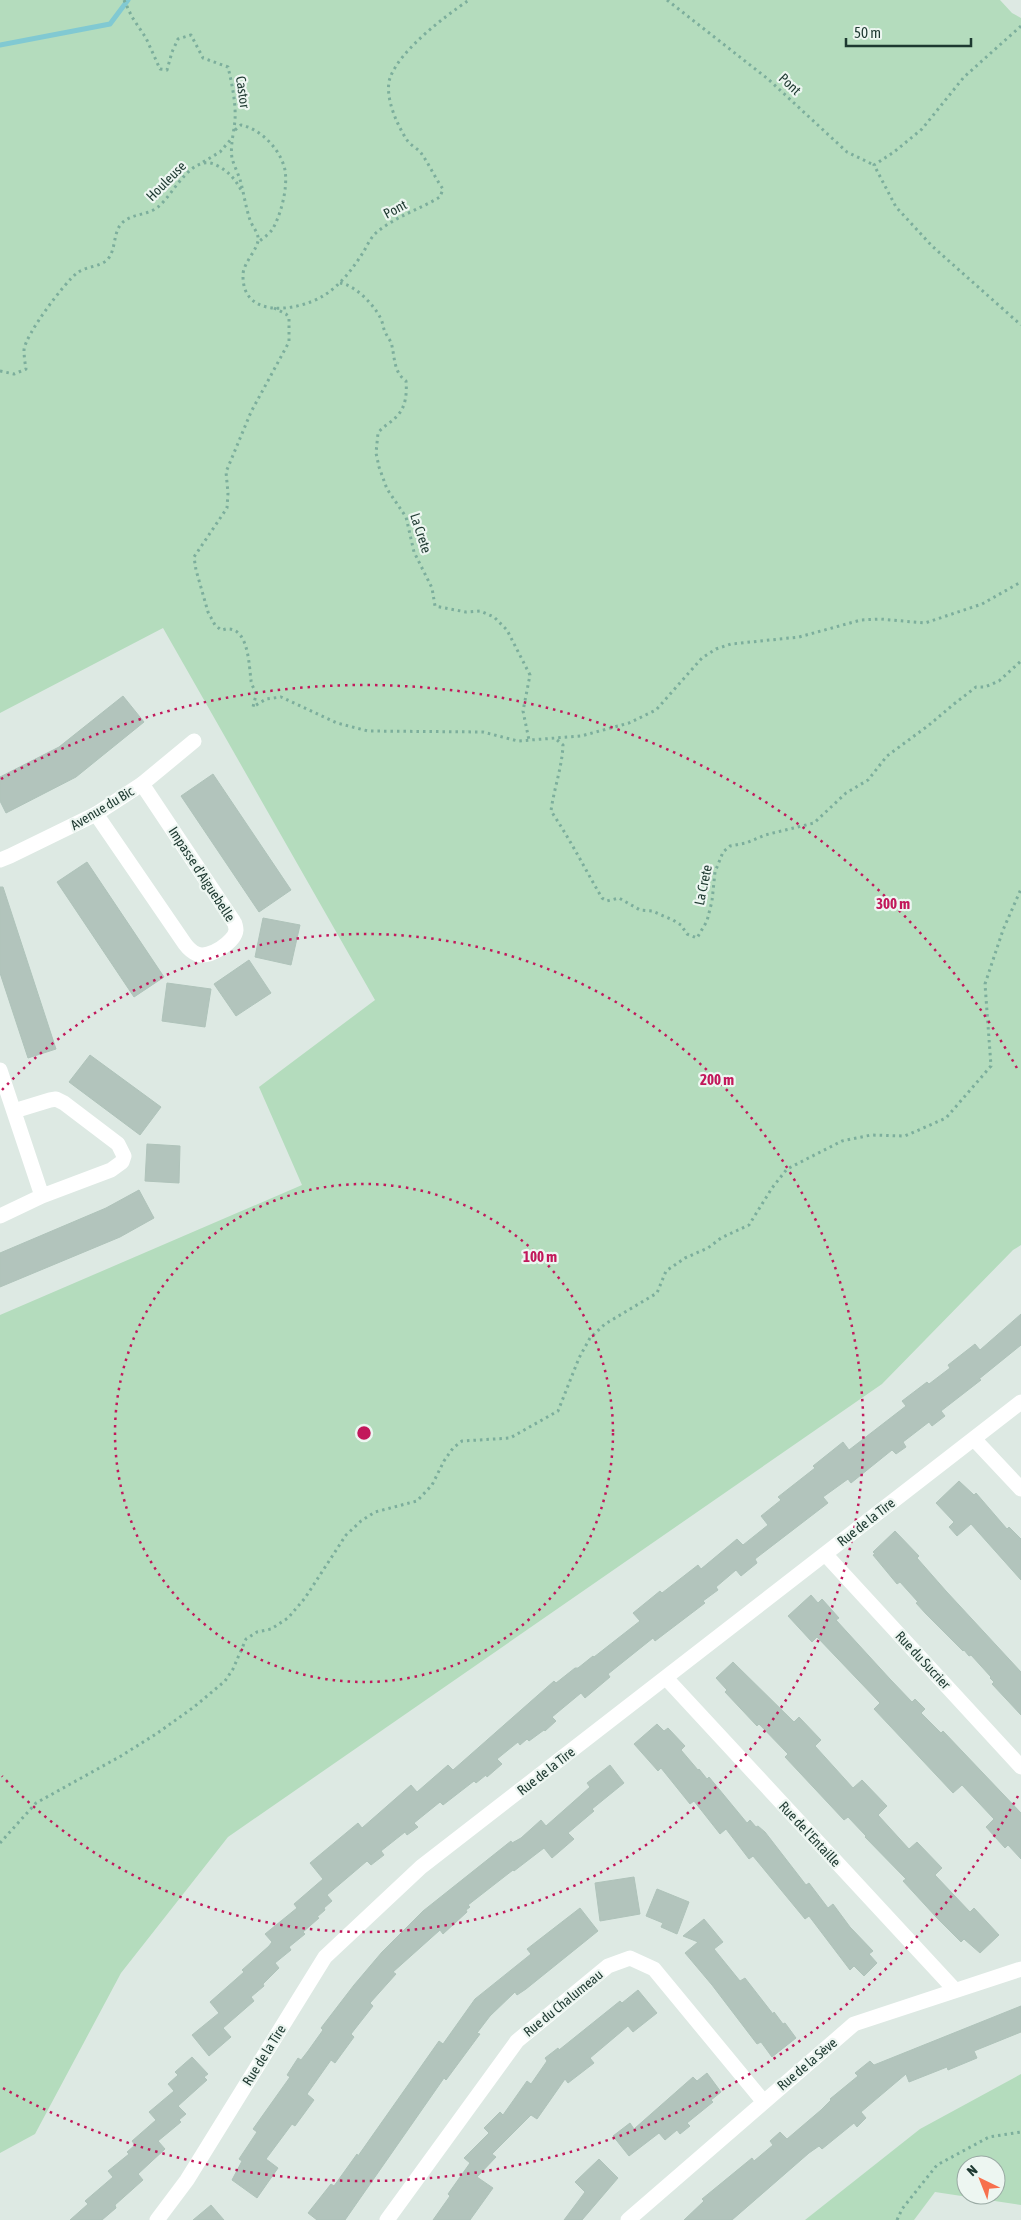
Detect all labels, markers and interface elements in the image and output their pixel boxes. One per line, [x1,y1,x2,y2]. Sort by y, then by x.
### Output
scale bar [846,15,971,47]
text: 50 m [854,24,881,41]
street label: Pont [776,70,804,98]
street label: Castor [233,75,253,110]
street label: Houleuse [143,158,189,204]
street label: Pont [381,196,409,222]
street label: La Crete [407,511,435,555]
street label: Avenue du Bic [67,782,137,833]
street label: Impasse d'Aiguebelle [165,824,239,924]
street label: La Crete [691,863,715,907]
text: 300 m [876,895,910,912]
text: 200 m [700,1071,734,1088]
text: 100 m [523,1248,557,1265]
centre of rings [355,1424,373,1442]
street label: Rue de la Tire [834,1495,898,1549]
street label: Rue du Sucrier [892,1628,954,1693]
street label: Rue de la Tire [514,1744,578,1798]
street label: Rue de l'Entaille [776,1798,844,1870]
street label: Rue du Chalumeau [520,1966,606,2040]
street label: Rue de la Tire [239,2022,289,2088]
street label: Rue de la Sève [774,2034,840,2094]
north arrow [956,2155,1006,2205]
text: N [964,2162,981,2179]

